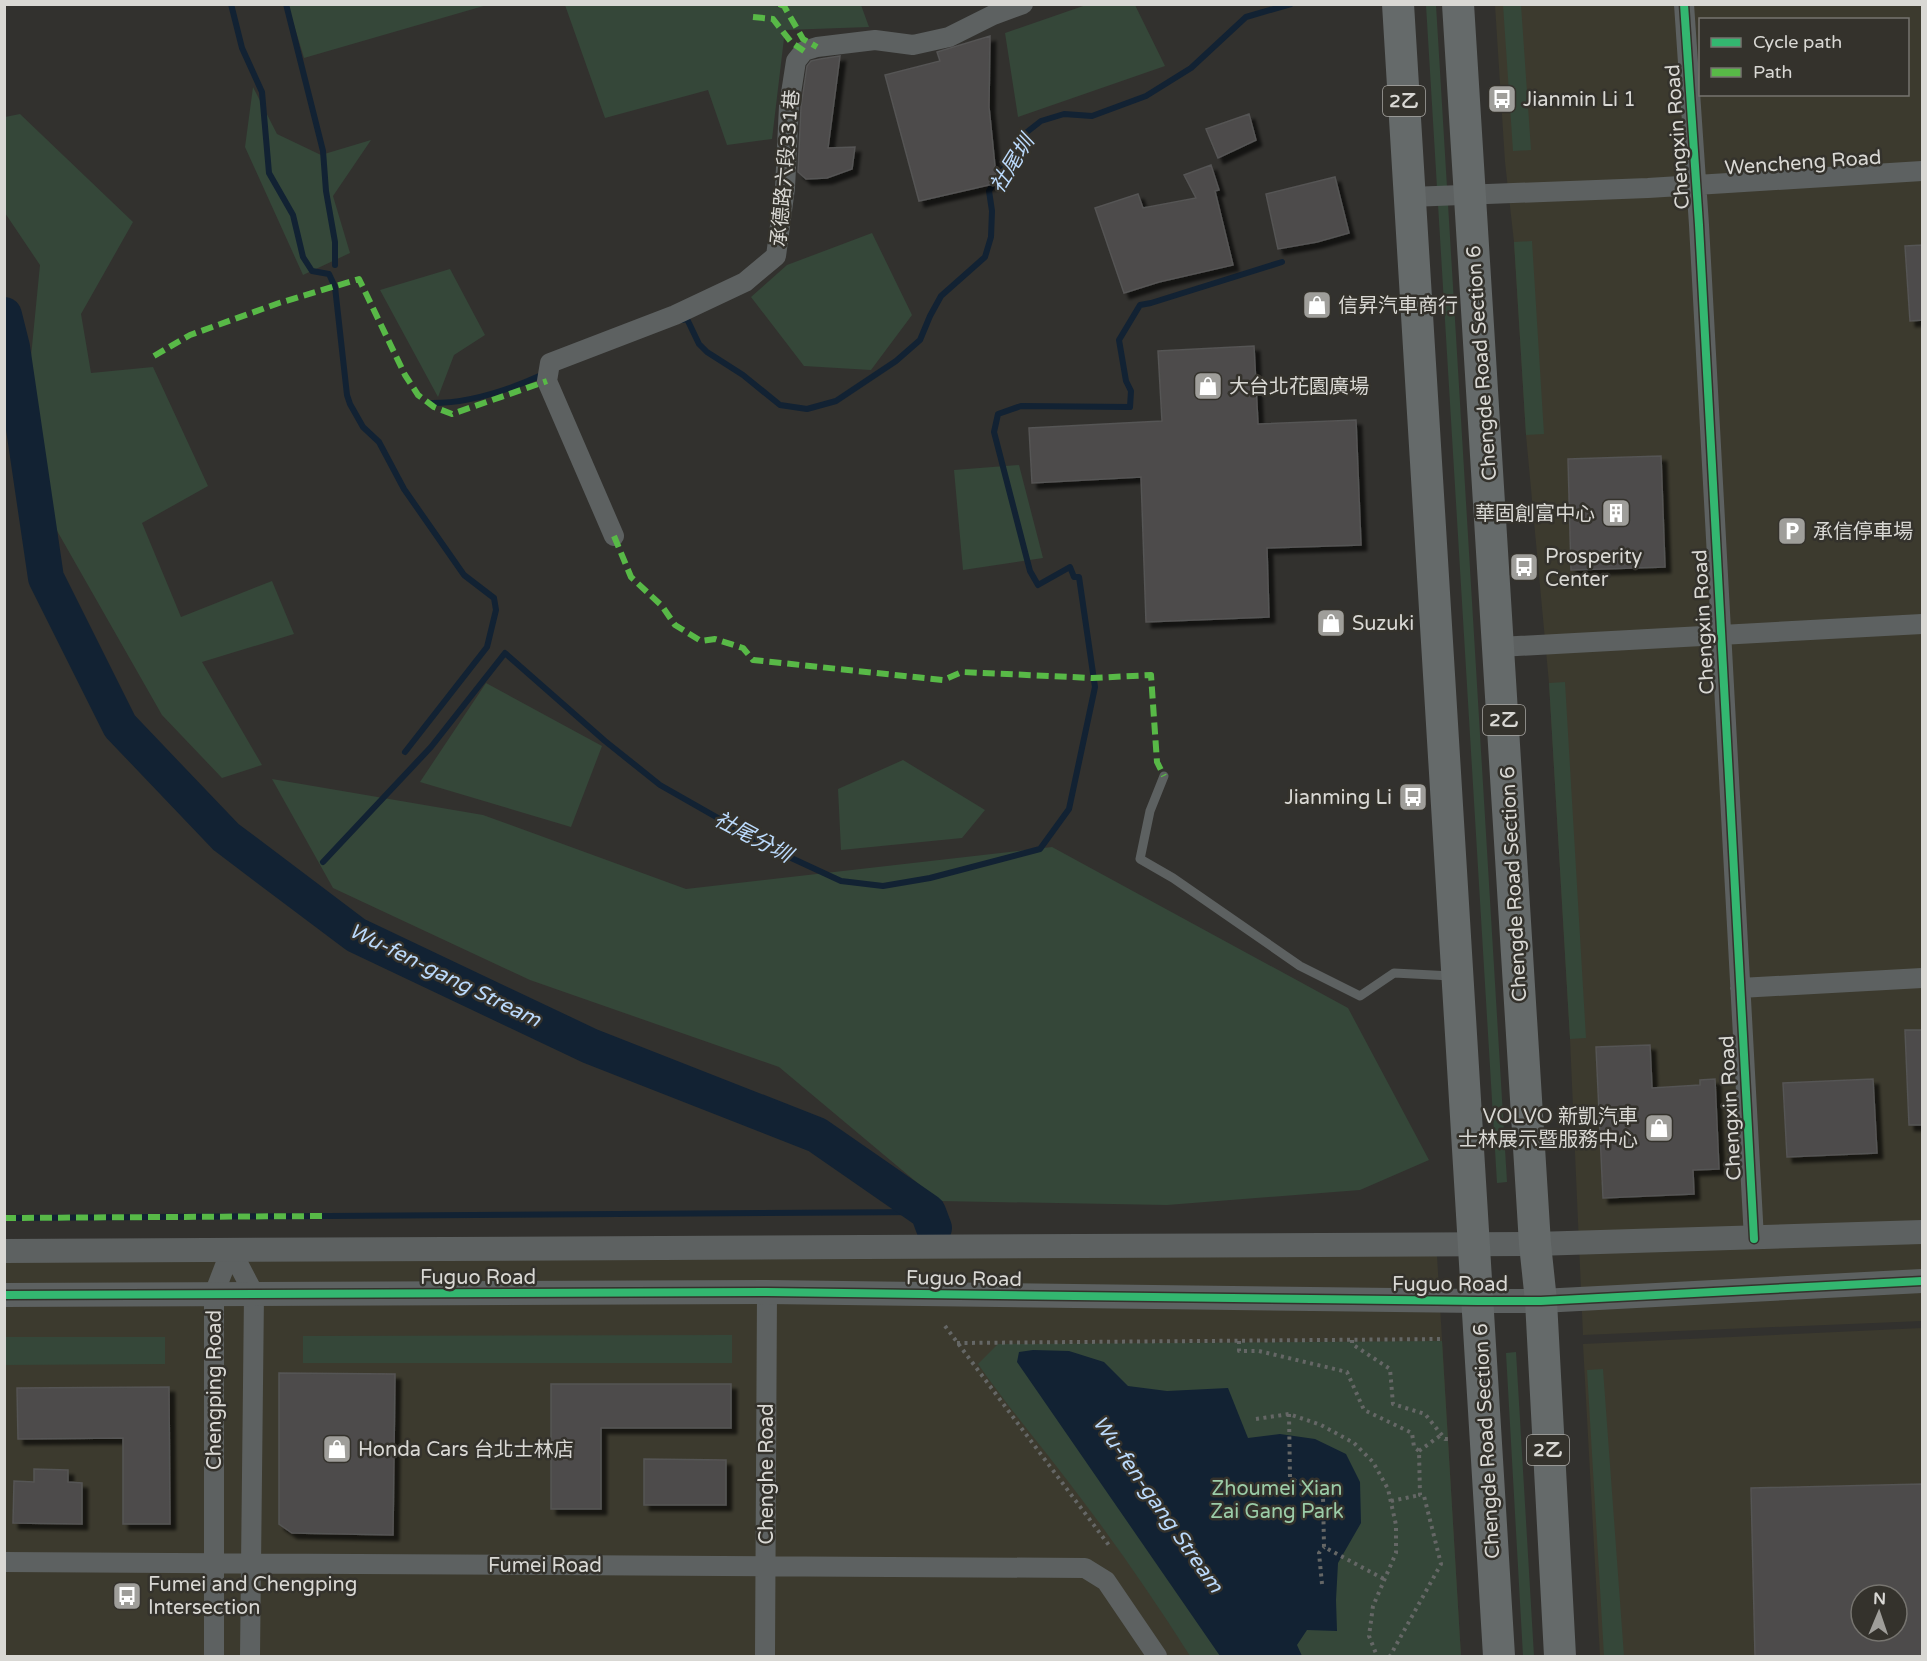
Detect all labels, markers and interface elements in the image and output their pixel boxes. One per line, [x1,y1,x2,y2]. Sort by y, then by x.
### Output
legend [1699,18,1909,96]
text: Cycle path [1753,31,1842,53]
text: Path [1753,61,1792,83]
street label: Chengxin Road [1661,64,1695,210]
bus stop icon: Jianmin Li 1 [1486,83,1518,115]
road number: 2乙 [1383,86,1425,116]
street label: 承德路六段331巷 [767,88,805,248]
place label: Jianmin Li 1 [1523,88,1636,112]
water label: 社尾圳 [985,128,1041,198]
street label: Wencheng Road [1724,146,1882,180]
street label: Chengde Road Section 6 [1462,244,1502,481]
shop icon: 信昇汽車商行 [1301,289,1333,321]
place label: 信昇汽車商行 [1338,294,1458,318]
shop icon: 大台北花園廣場 [1192,370,1224,402]
place label: 大台北花園廣場 [1229,375,1369,399]
building icon: 華固創富中心 [1600,497,1632,529]
place label: 華固創富中心 [1475,502,1595,526]
parking icon: 承信停車場 [1776,515,1808,547]
place label: 承信停車場 [1813,520,1913,544]
place label: Prosperity Center [1545,545,1643,592]
street label: Chengxin Road [1688,549,1720,695]
bus stop icon: Prosperity Center [1508,551,1540,583]
shop icon: Suzuki [1315,607,1347,639]
place label: Suzuki [1352,612,1414,636]
road number: 2乙 [1483,705,1525,735]
street label: Chengde Road Section 6 [1496,766,1532,1002]
bus stop icon: Jianming Li [1397,781,1429,813]
place label: Jianming Li [1284,786,1392,810]
water label: 社尾分圳 [710,807,798,870]
water label: Wu-fen-gang Stream [345,918,545,1033]
street label: Chengxin Road [1715,1035,1747,1181]
place label: VOLVO 新凱汽車 士林展示暨服務中心 [1458,1105,1638,1152]
shop icon: VOLVO 新凱汽車 士林展示暨服務中心 [1643,1112,1675,1144]
street label: Fuguo Road [420,1266,536,1290]
street label: Fuguo Road [906,1266,1022,1292]
street label: Fuguo Road [1392,1273,1508,1297]
street label: Chengping Road [203,1310,227,1470]
street label: Chengde Road Section 6 [1469,1323,1505,1559]
street label: Chenghe Road [755,1403,779,1545]
water label: Wu-fen-gang Stream [1087,1411,1228,1598]
shop icon: Honda Cars 台北士林店 [321,1433,353,1465]
road number: 2乙 [1527,1435,1569,1465]
place label: Honda Cars 台北士林店 [358,1438,574,1462]
park label: Zhoumei Xian Zai Gang Park [1210,1477,1344,1524]
street label: Fumei Road [488,1554,602,1578]
place label: Fumei and Chengping Intersection [148,1573,357,1620]
bus stop icon: Fumei and Chengping Intersection [111,1580,143,1612]
north arrow [1849,1583,1909,1643]
text: N [1873,1589,1886,1609]

